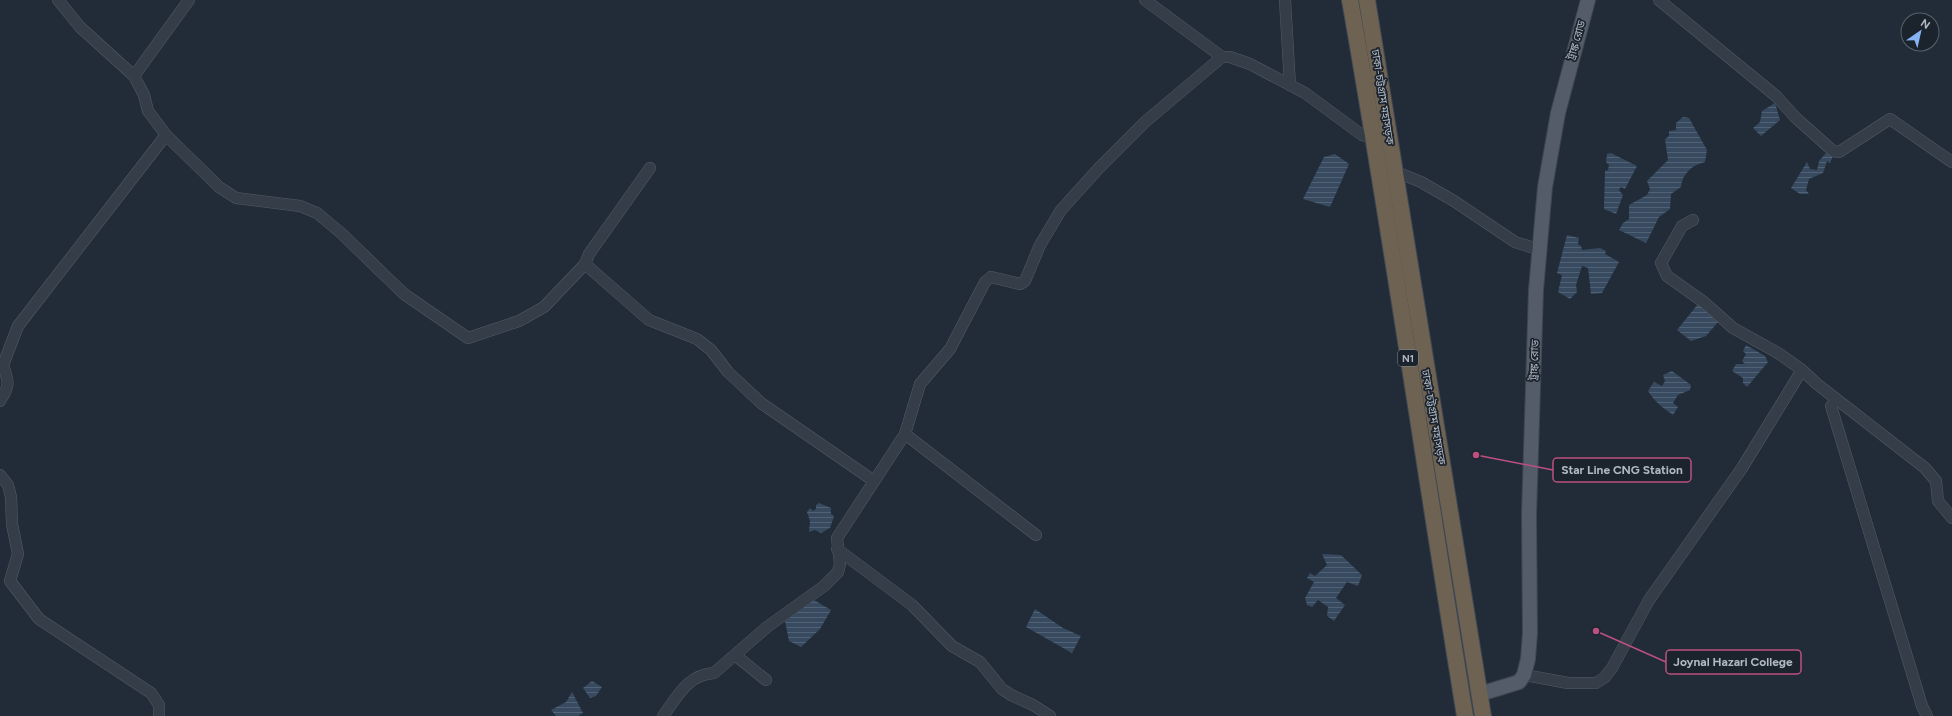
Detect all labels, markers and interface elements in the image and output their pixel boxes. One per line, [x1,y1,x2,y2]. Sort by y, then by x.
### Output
north arrow [1900,12,1940,52]
text: N [1918,16,1932,32]
street label: ট্রাঙ্ক রোড [1564,19,1588,62]
street label: ঢাকা-চট্টগ্রাম মহাসড়ক [1368,47,1396,146]
street label: ট্রাঙ্ক রোড [1527,339,1542,382]
road number: N1 [1398,350,1418,366]
street label: ঢাকা-চট্টগ্রাম মহাসড়ক [1419,367,1448,466]
callout: Star Line CNG Station [1553,458,1691,482]
text: Star Line CNG Station [1561,463,1683,477]
callout: Joynal Hazari College [1666,650,1801,674]
text: Joynal Hazari College [1673,655,1793,669]

